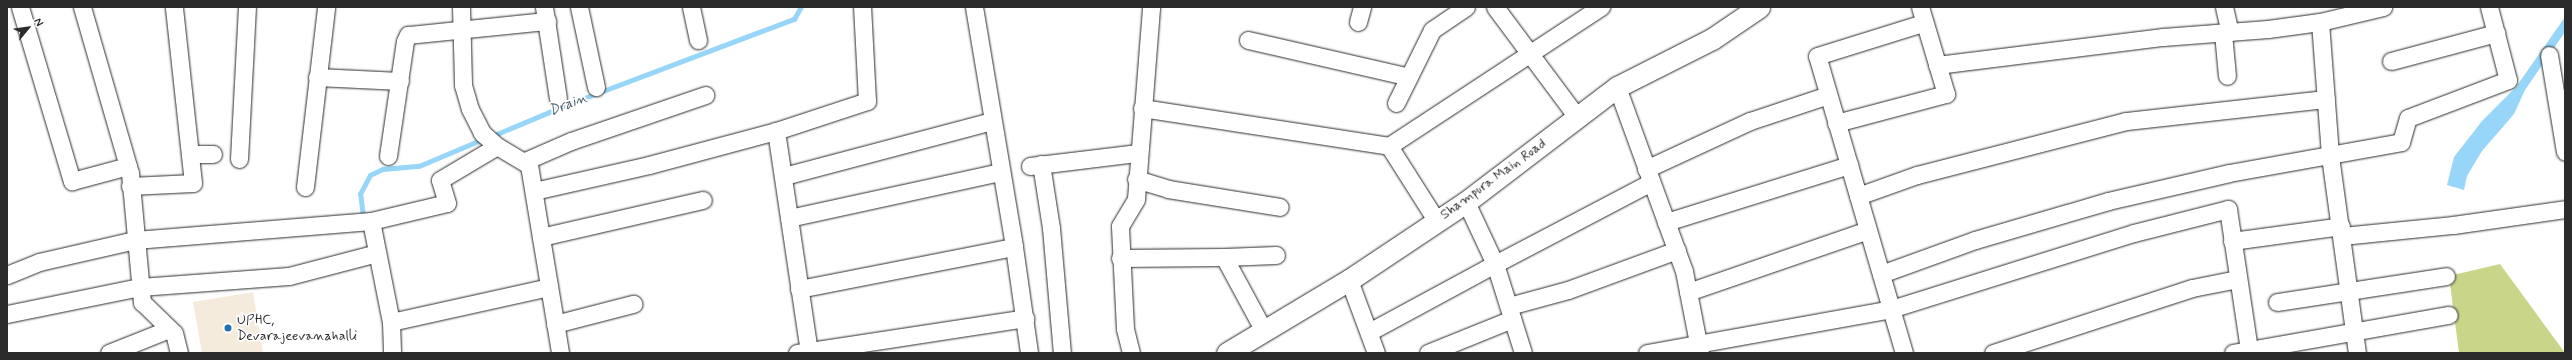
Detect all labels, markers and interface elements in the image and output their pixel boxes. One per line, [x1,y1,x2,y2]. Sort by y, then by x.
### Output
north arrow [8,8,48,48]
text: N [31,16,46,29]
water label: Drain [546,89,590,121]
street label: Shampura Main Road [1436,134,1550,224]
place label: UPHC, Devarajeevanahalli [237,312,357,344]
marker: UPHC, Devarajeevanahalli [222,322,234,334]

